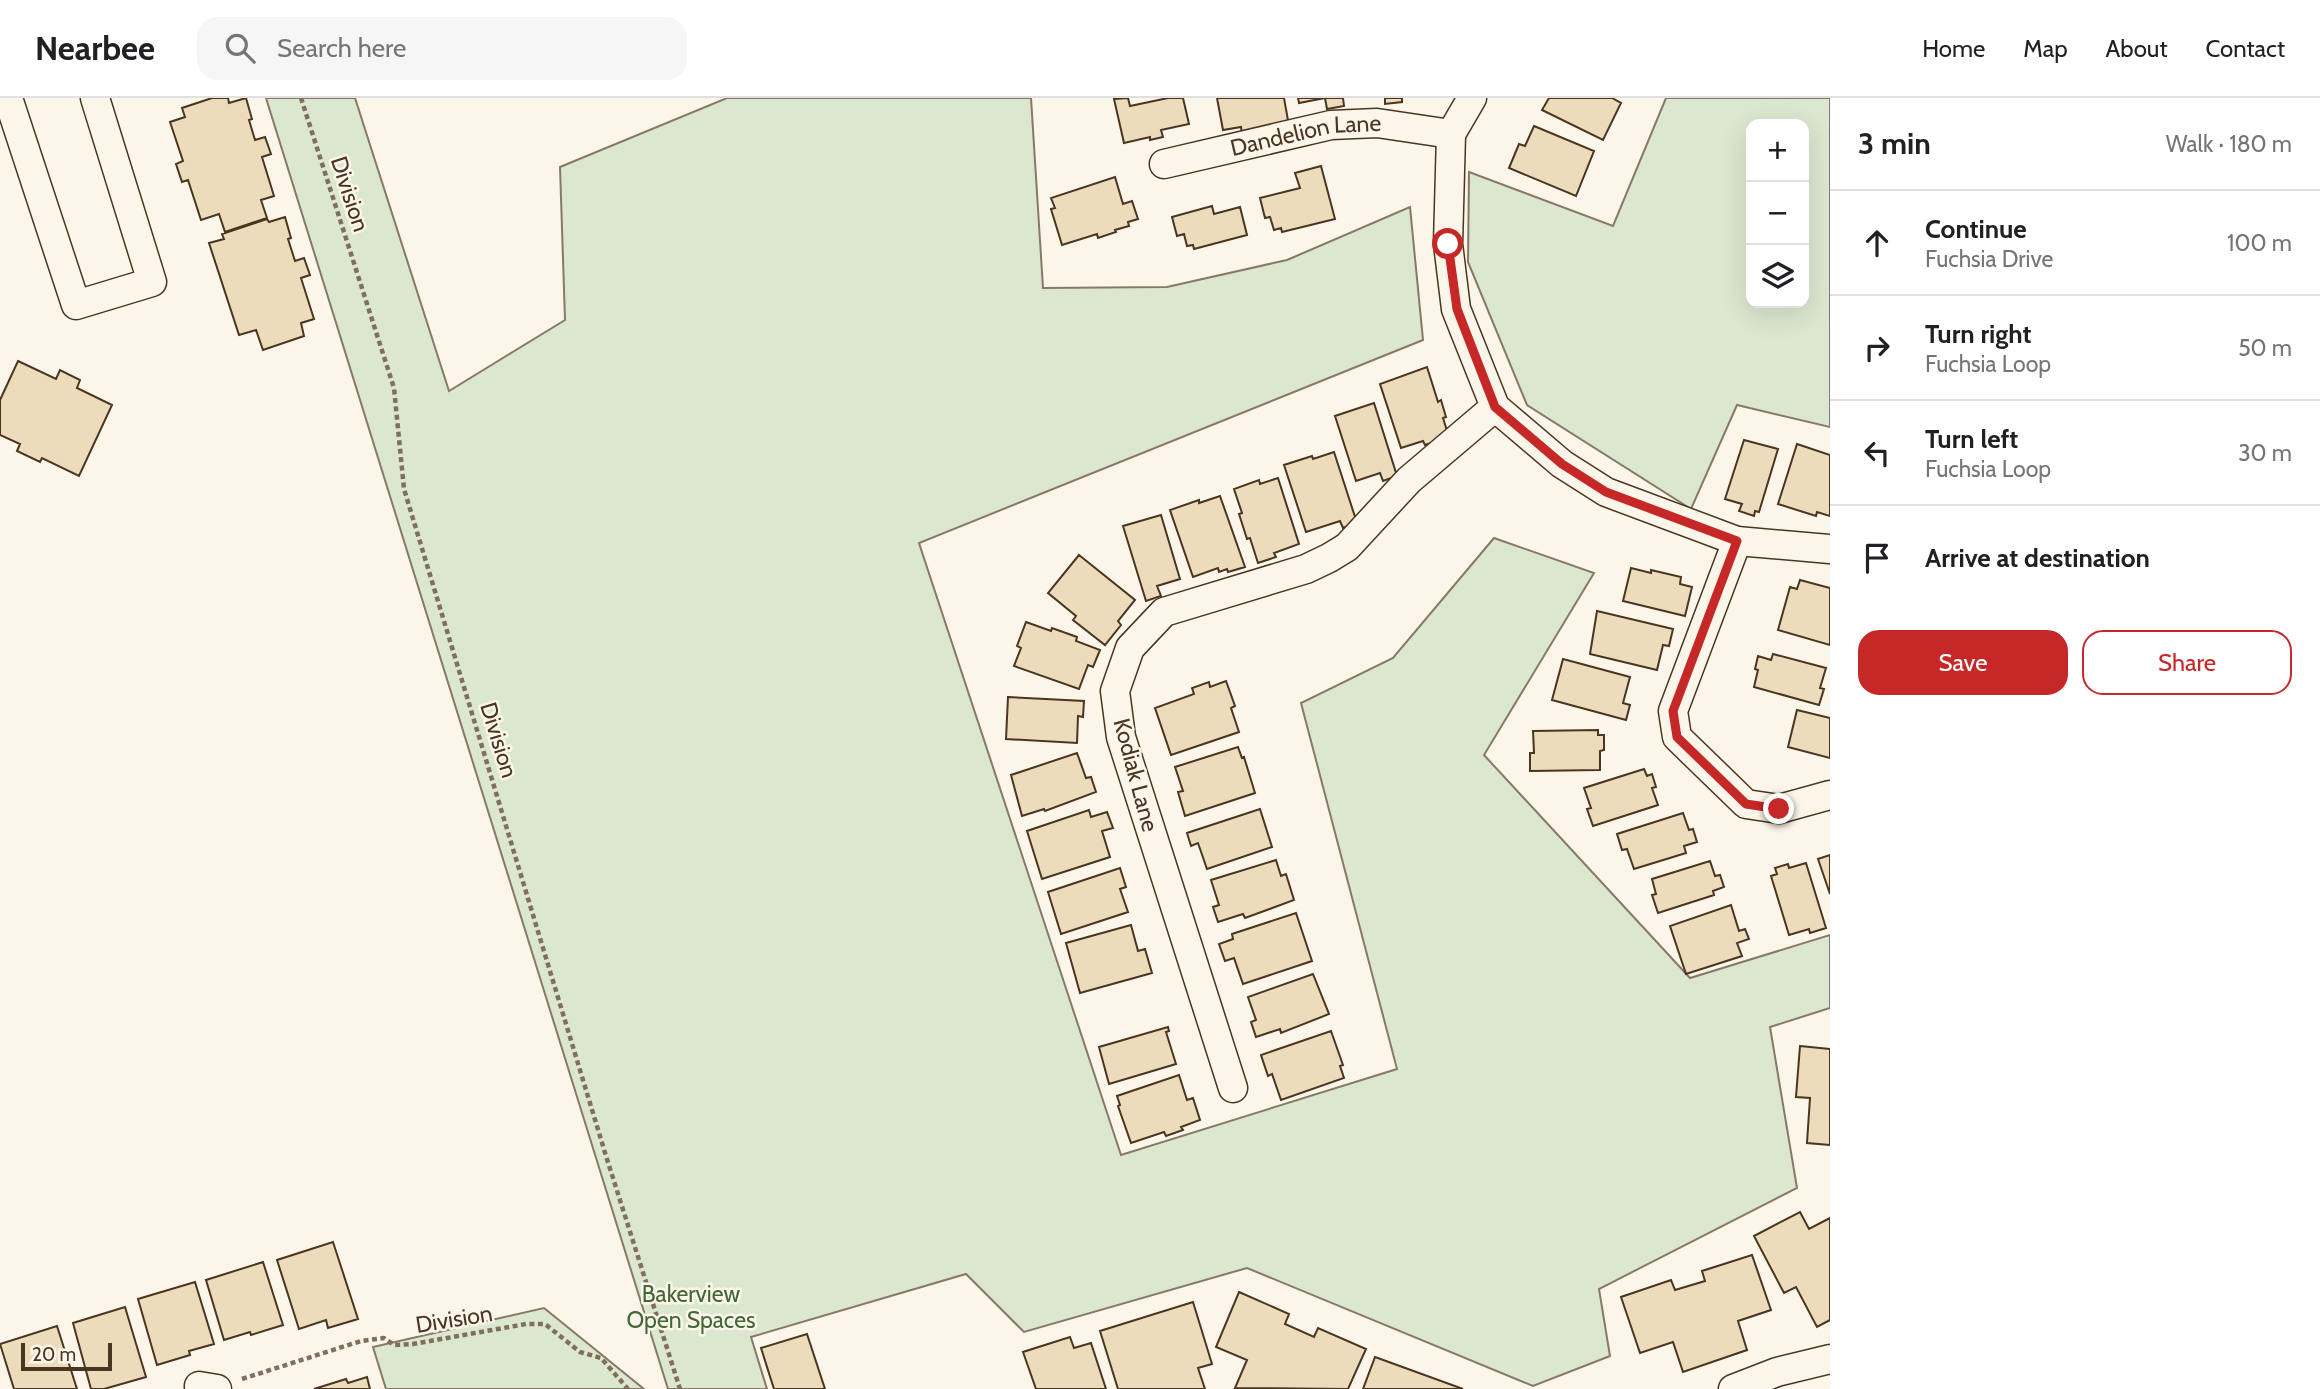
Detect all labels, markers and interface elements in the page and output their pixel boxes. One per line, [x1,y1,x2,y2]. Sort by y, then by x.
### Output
search box [197,17,687,80]
text: Nearbee [35,28,155,68]
icon: search [221,29,259,67]
text: Search here [277,32,406,64]
text: Home [1922,34,1985,63]
text: Map [2023,34,2068,63]
text: About [2106,34,2168,63]
text: Contact [2206,34,2285,63]
street label: Dandelion Lane [1227,109,1382,162]
map controls [1746,119,1809,308]
button: + [1746,119,1809,182]
text: 3 min [1858,125,1931,162]
text: Walk · 180 m [2166,130,2292,158]
street label: Division [325,153,375,235]
button: − [1746,182,1809,245]
text: Continue [1925,213,2027,245]
icon: ahead [1858,224,1896,262]
route start [1432,228,1463,259]
text: 100 m [2227,229,2292,257]
button: layers [1746,245,1809,308]
text: Fuchsia Drive [1925,245,2053,273]
text: Turn right [1925,318,2031,350]
icon: right [1858,329,1896,367]
text: 50 m [2238,334,2292,362]
text: Fuchsia Loop [1925,350,2051,378]
text: Turn left [1925,423,2018,455]
icon: left [1858,434,1896,472]
text: 30 m [2238,439,2292,467]
text: Fuchsia Loop [1925,455,2051,483]
icon: arrive [1858,539,1896,577]
text: Arrive at destination [1925,542,2150,574]
button: Save [1858,630,2068,695]
button: Share [2082,630,2292,695]
street label: Division [474,699,524,781]
street label: Kodiak Lane [1107,715,1165,835]
route end [1763,793,1794,824]
park label: Bakerview Open Spaces [627,1280,755,1334]
street label: Division [414,1299,494,1339]
scale bar [21,1340,112,1372]
text: 20 m [32,1343,76,1366]

